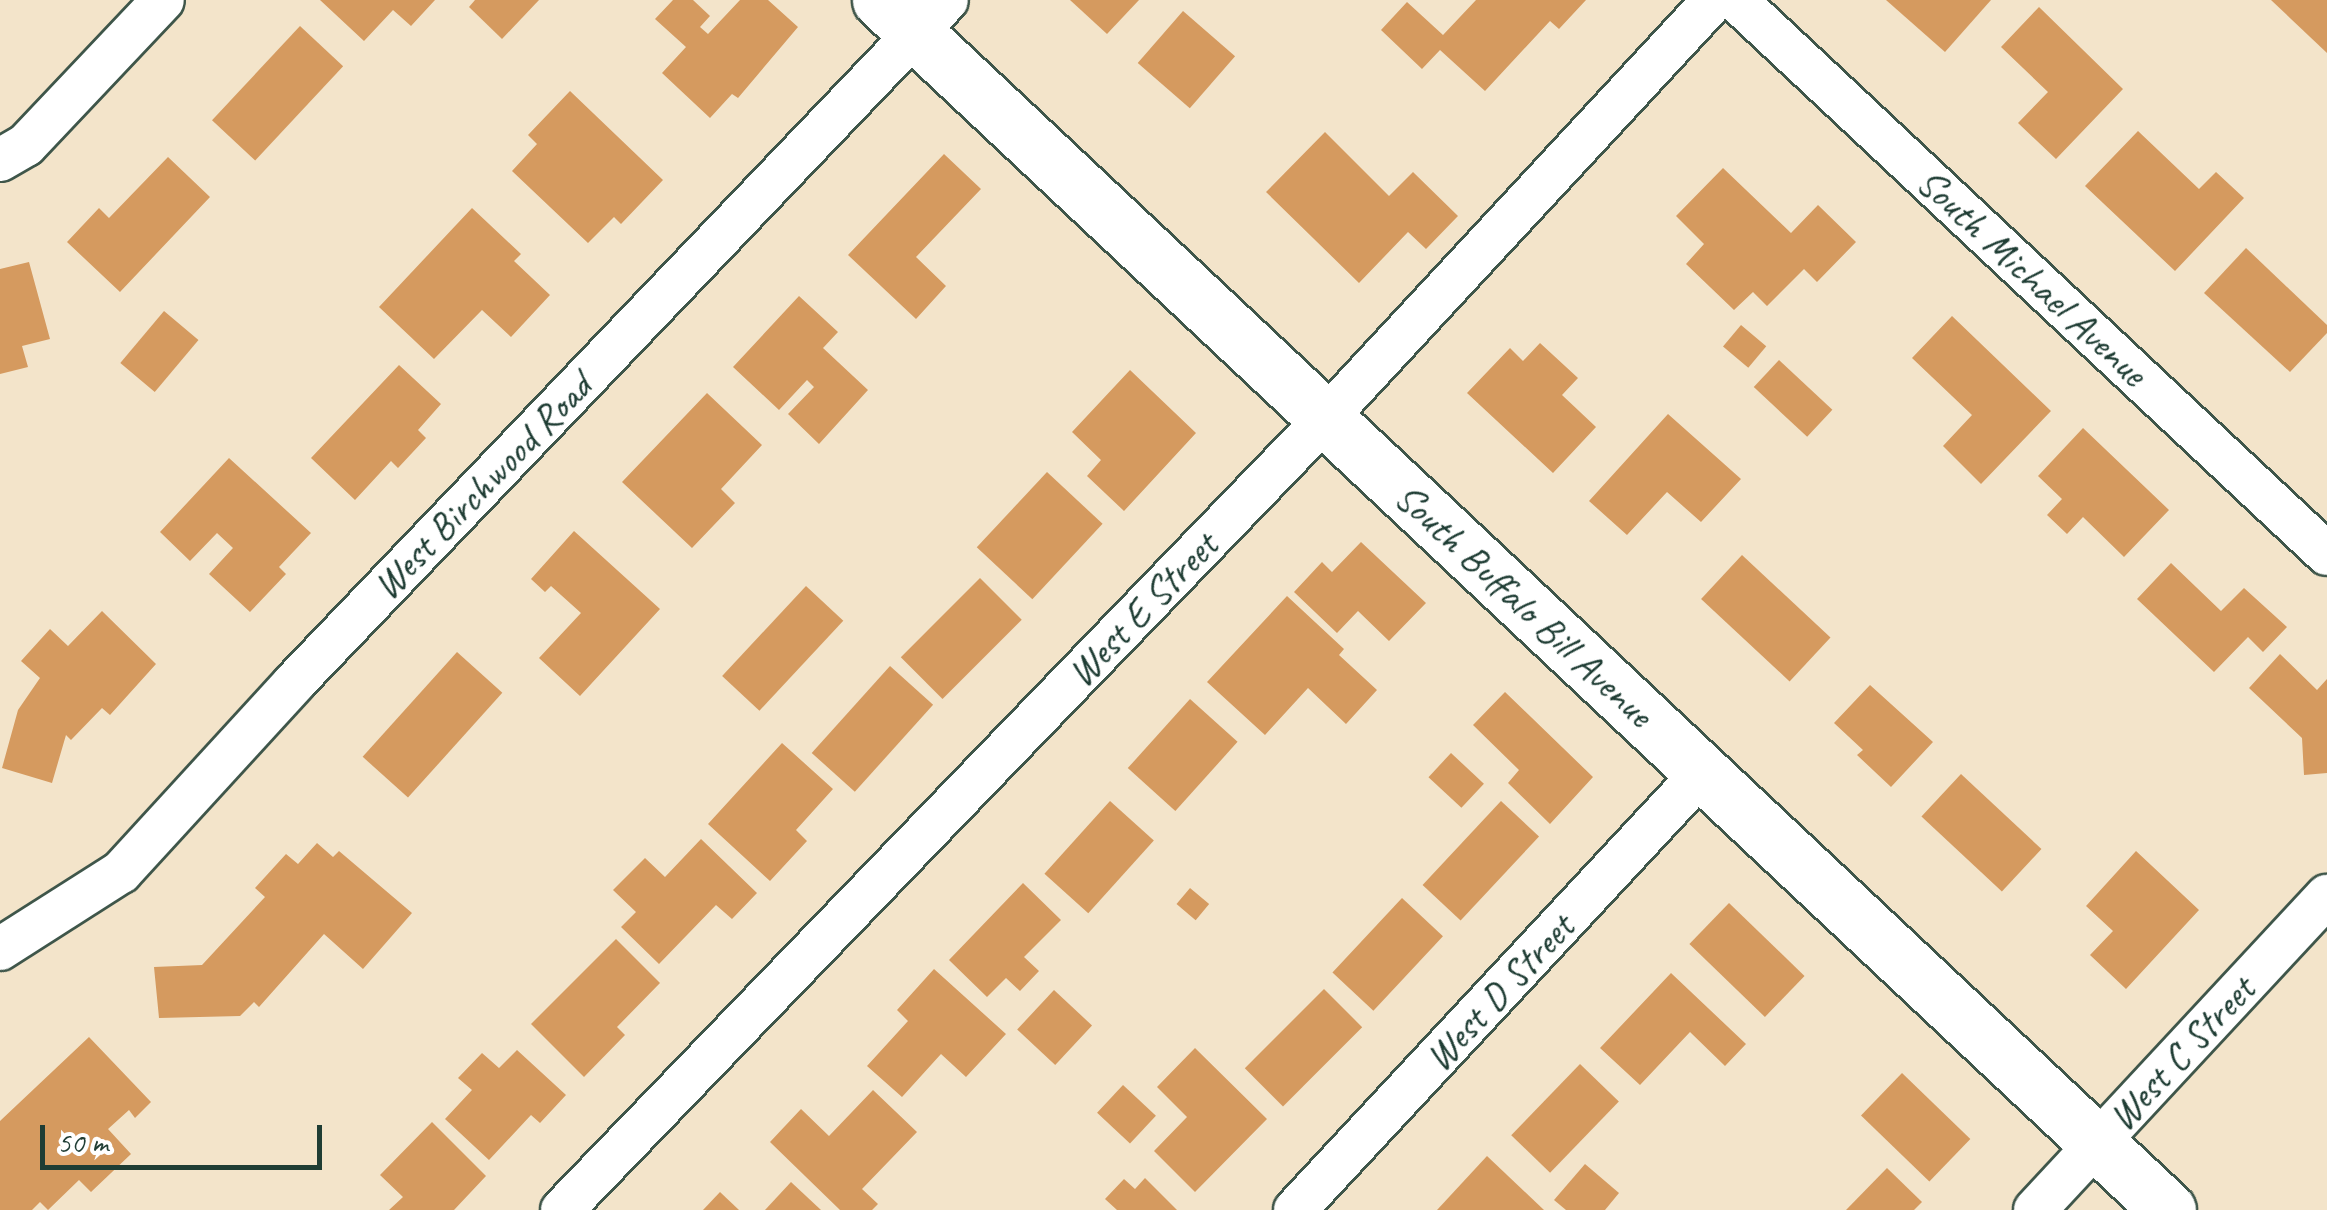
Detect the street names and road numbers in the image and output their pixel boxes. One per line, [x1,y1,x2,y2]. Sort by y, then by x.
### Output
street label: South Michael Avenue [1908,159,2156,395]
street label: West Birchwood Road [362,363,602,609]
street label: South Buffalo Bill Avenue [1385,473,1663,737]
street label: West E Street [1056,522,1228,696]
street label: West D Street [1414,903,1584,1081]
street label: West C Street [2097,966,2265,1140]

